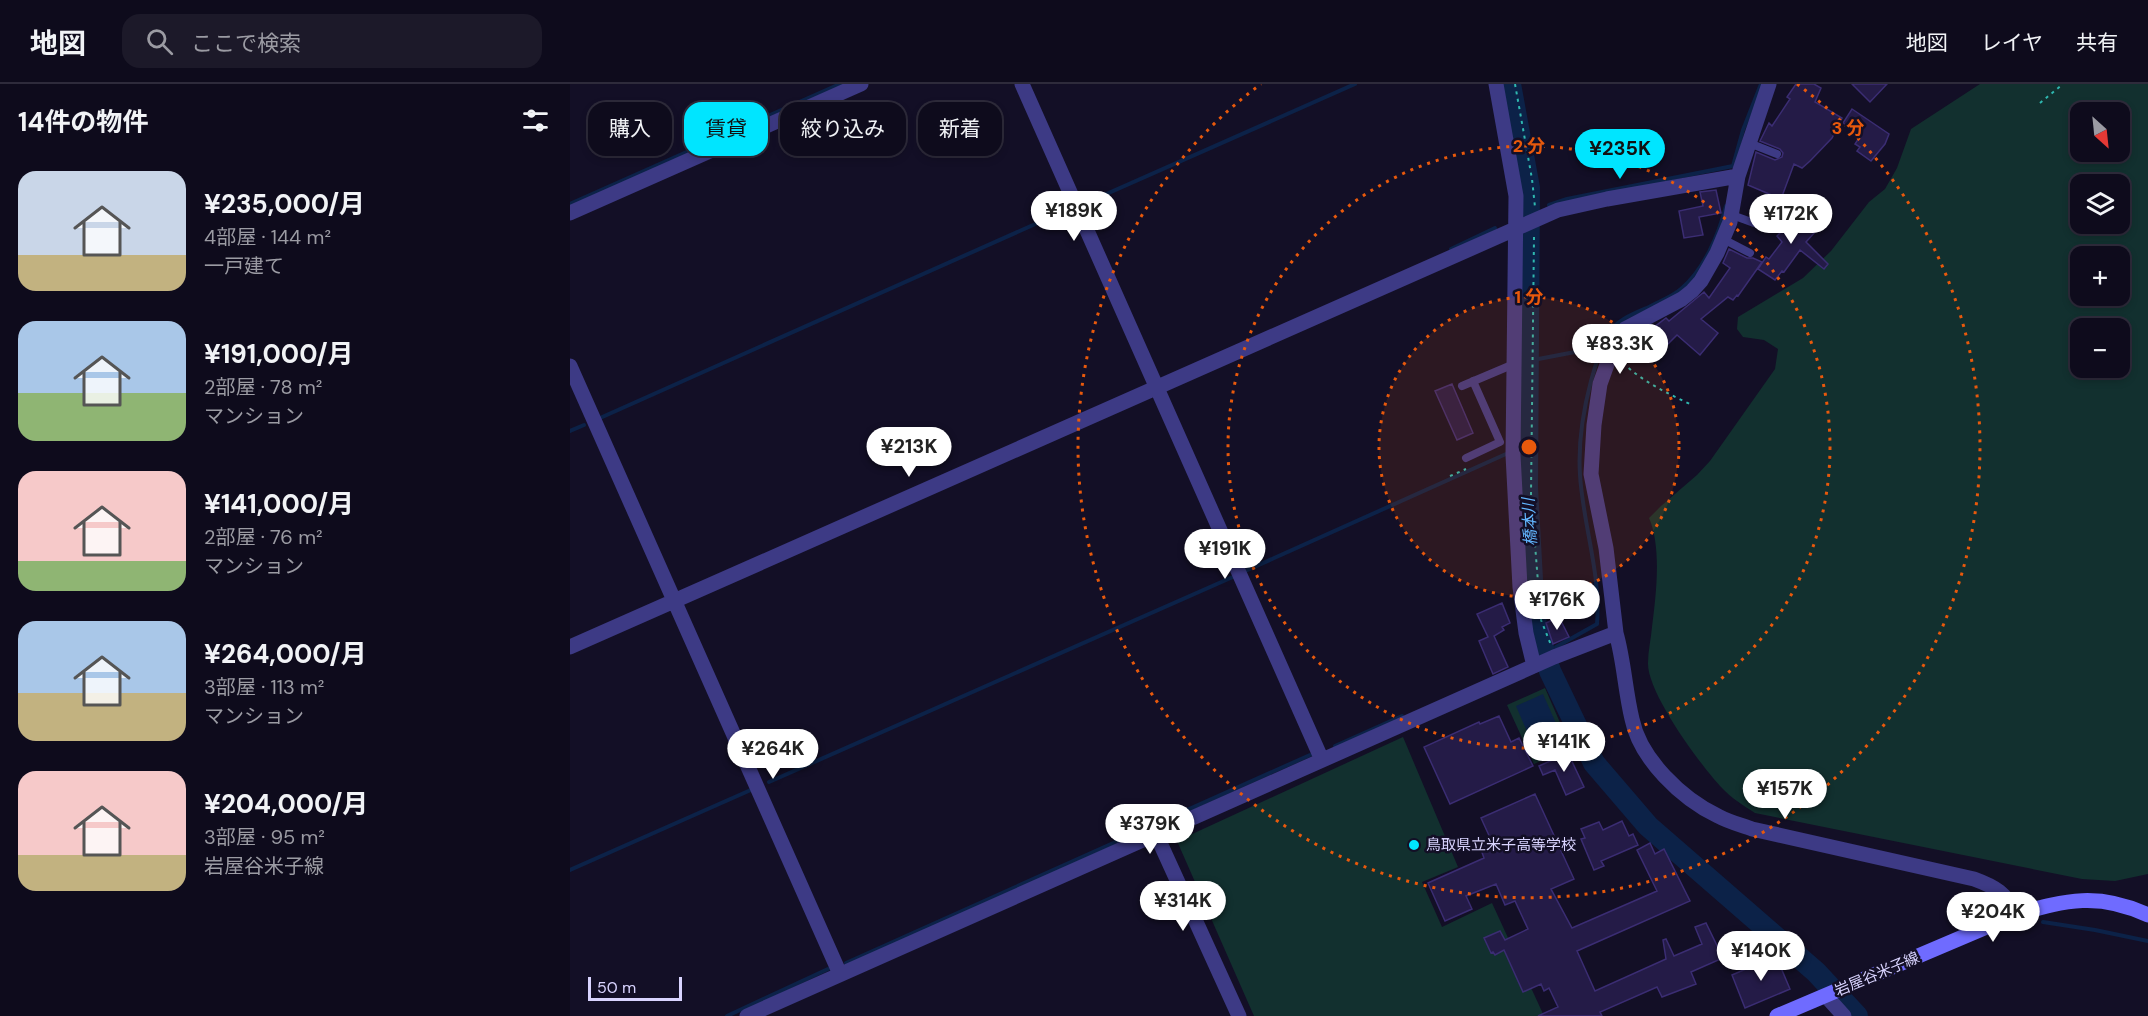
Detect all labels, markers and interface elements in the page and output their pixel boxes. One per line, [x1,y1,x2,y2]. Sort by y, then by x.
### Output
search box [122,14,542,68]
text: 地図 [30,25,86,62]
icon: search [143,25,176,58]
text: ここで検索 [191,29,301,58]
text: 地図 [1906,29,1948,57]
text: レイヤ [1981,29,2043,57]
text: 共有 [2076,29,2118,57]
chip: 購入 [588,102,672,156]
chip: 賃貸 [684,102,768,156]
chip: 絞り込み [780,102,906,156]
chip: 新着 [918,102,1002,156]
north arrow [2070,102,2130,162]
map controls [2070,102,2130,378]
icon: filters [519,104,552,137]
text: 14件の物件 [18,105,148,139]
text: 3 分 [1831,116,1865,140]
pin: ¥235K [1578,129,1662,180]
text: 2 分 [1513,134,1545,158]
text: ¥235K [1589,135,1651,161]
button: layers [2070,174,2130,234]
text: ¥235,000/月 [204,187,365,221]
pin: ¥189K [1032,191,1116,242]
pin: ¥172K [1749,194,1833,245]
icon: home [66,195,138,267]
text: ¥189K [1045,197,1103,223]
text: ¥172K [1763,200,1819,226]
text: 4部屋 · 144 m² [204,224,331,250]
button: + [2070,246,2130,306]
text: 一戸建て [204,253,284,279]
text: 1 分 [1515,285,1543,309]
button: − [2070,318,2130,378]
pin: ¥83.3K [1571,324,1669,375]
text: ¥83.3K [1586,330,1654,356]
text: ¥191,000/月 [204,337,354,371]
icon: home [66,345,138,417]
text: 2部屋 · 78 m² [204,374,322,400]
text: マンション [204,403,304,429]
pin: ¥213K [867,427,951,478]
text: ¥213K [881,433,937,459]
centre of rings [1519,437,1539,457]
text: ¥141,000/月 [204,487,354,521]
icon: home [66,495,138,567]
water label: 橋本川 [1518,495,1541,546]
text: 2部屋 · 76 m² [204,524,323,550]
pin: ¥191K [1183,529,1267,580]
text: ¥191K [1198,535,1252,561]
text: マンション [204,553,304,579]
pin: ¥176K [1515,580,1599,631]
text: ¥176K [1529,586,1585,612]
text: ¥264,000/月 [204,637,367,671]
icon: home [66,645,138,717]
text: 3部屋 · 113 m² [204,674,324,700]
text: マンション [204,703,304,729]
pin: ¥141K [1522,722,1606,773]
text: ¥141K [1537,728,1591,754]
pin: ¥264K [731,729,815,780]
text: ¥264K [741,735,805,761]
pin: ¥157K [1743,769,1827,820]
text: ¥157K [1757,775,1813,801]
text: ¥204,000/月 [204,787,368,821]
icon: home [66,795,138,867]
pin: ¥379K [1108,804,1192,855]
text: ¥379K [1119,810,1181,836]
text: 3部屋 · 95 m² [204,824,325,850]
place label: 鳥取県立米子高等学校 [1426,835,1576,855]
marker: 鳥取県立米子高等学校 [1407,838,1421,852]
text: 岩屋谷米子線 [204,853,324,879]
pin: ¥314K [1141,881,1225,932]
text: ¥314K [1154,887,1212,913]
pin: ¥204K [1951,892,2035,943]
text: ¥204K [1961,898,2025,924]
pin: ¥140K [1719,931,1803,982]
text: ¥140K [1731,937,1791,963]
street label: 岩屋谷米子線 [1832,947,1922,1001]
scale bar [588,974,682,1002]
text: 50 m [597,977,636,998]

